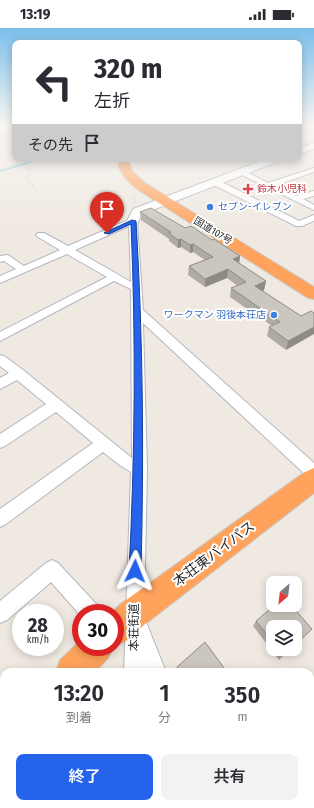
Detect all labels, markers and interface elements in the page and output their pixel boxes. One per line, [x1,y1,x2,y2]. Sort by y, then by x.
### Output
text: 13:19 [20,5,50,23]
text: 320 m [94,52,162,85]
icon: left [28,56,80,108]
text: 左折 [94,90,130,112]
icon: arrive [81,132,103,154]
text: その先 [28,136,73,154]
marker: 鈴木小児科 [242,183,254,195]
place label: 鈴木小児科 [257,183,307,195]
pin [90,192,124,233]
icon: arrive [96,198,118,220]
place label: セブン-イレブン [218,201,292,213]
marker: セブン-イレブン [205,202,215,212]
street label: 国道107号 [191,215,235,247]
place label: ワークマン 羽後本荘店 [164,309,266,321]
marker: ワークマン 羽後本荘店 [269,310,279,320]
street label: 本荘東バイパス [170,518,258,590]
position arrow [114,550,156,592]
north arrow [266,576,302,612]
map controls [266,576,302,656]
street label: 本荘街道 [127,603,141,651]
speed limit sign: 30 [72,604,124,656]
text: 28 [28,613,48,637]
button: layers [266,620,302,656]
text: km/h [27,634,49,646]
text: 13:20 [54,679,104,707]
text: 1 [159,679,169,707]
text: 350 [225,681,260,709]
text: m [237,709,247,724]
text: 到着 [66,710,92,725]
text: 分 [158,710,171,725]
button: 終了 [16,754,153,800]
button: 共有 [161,754,298,800]

